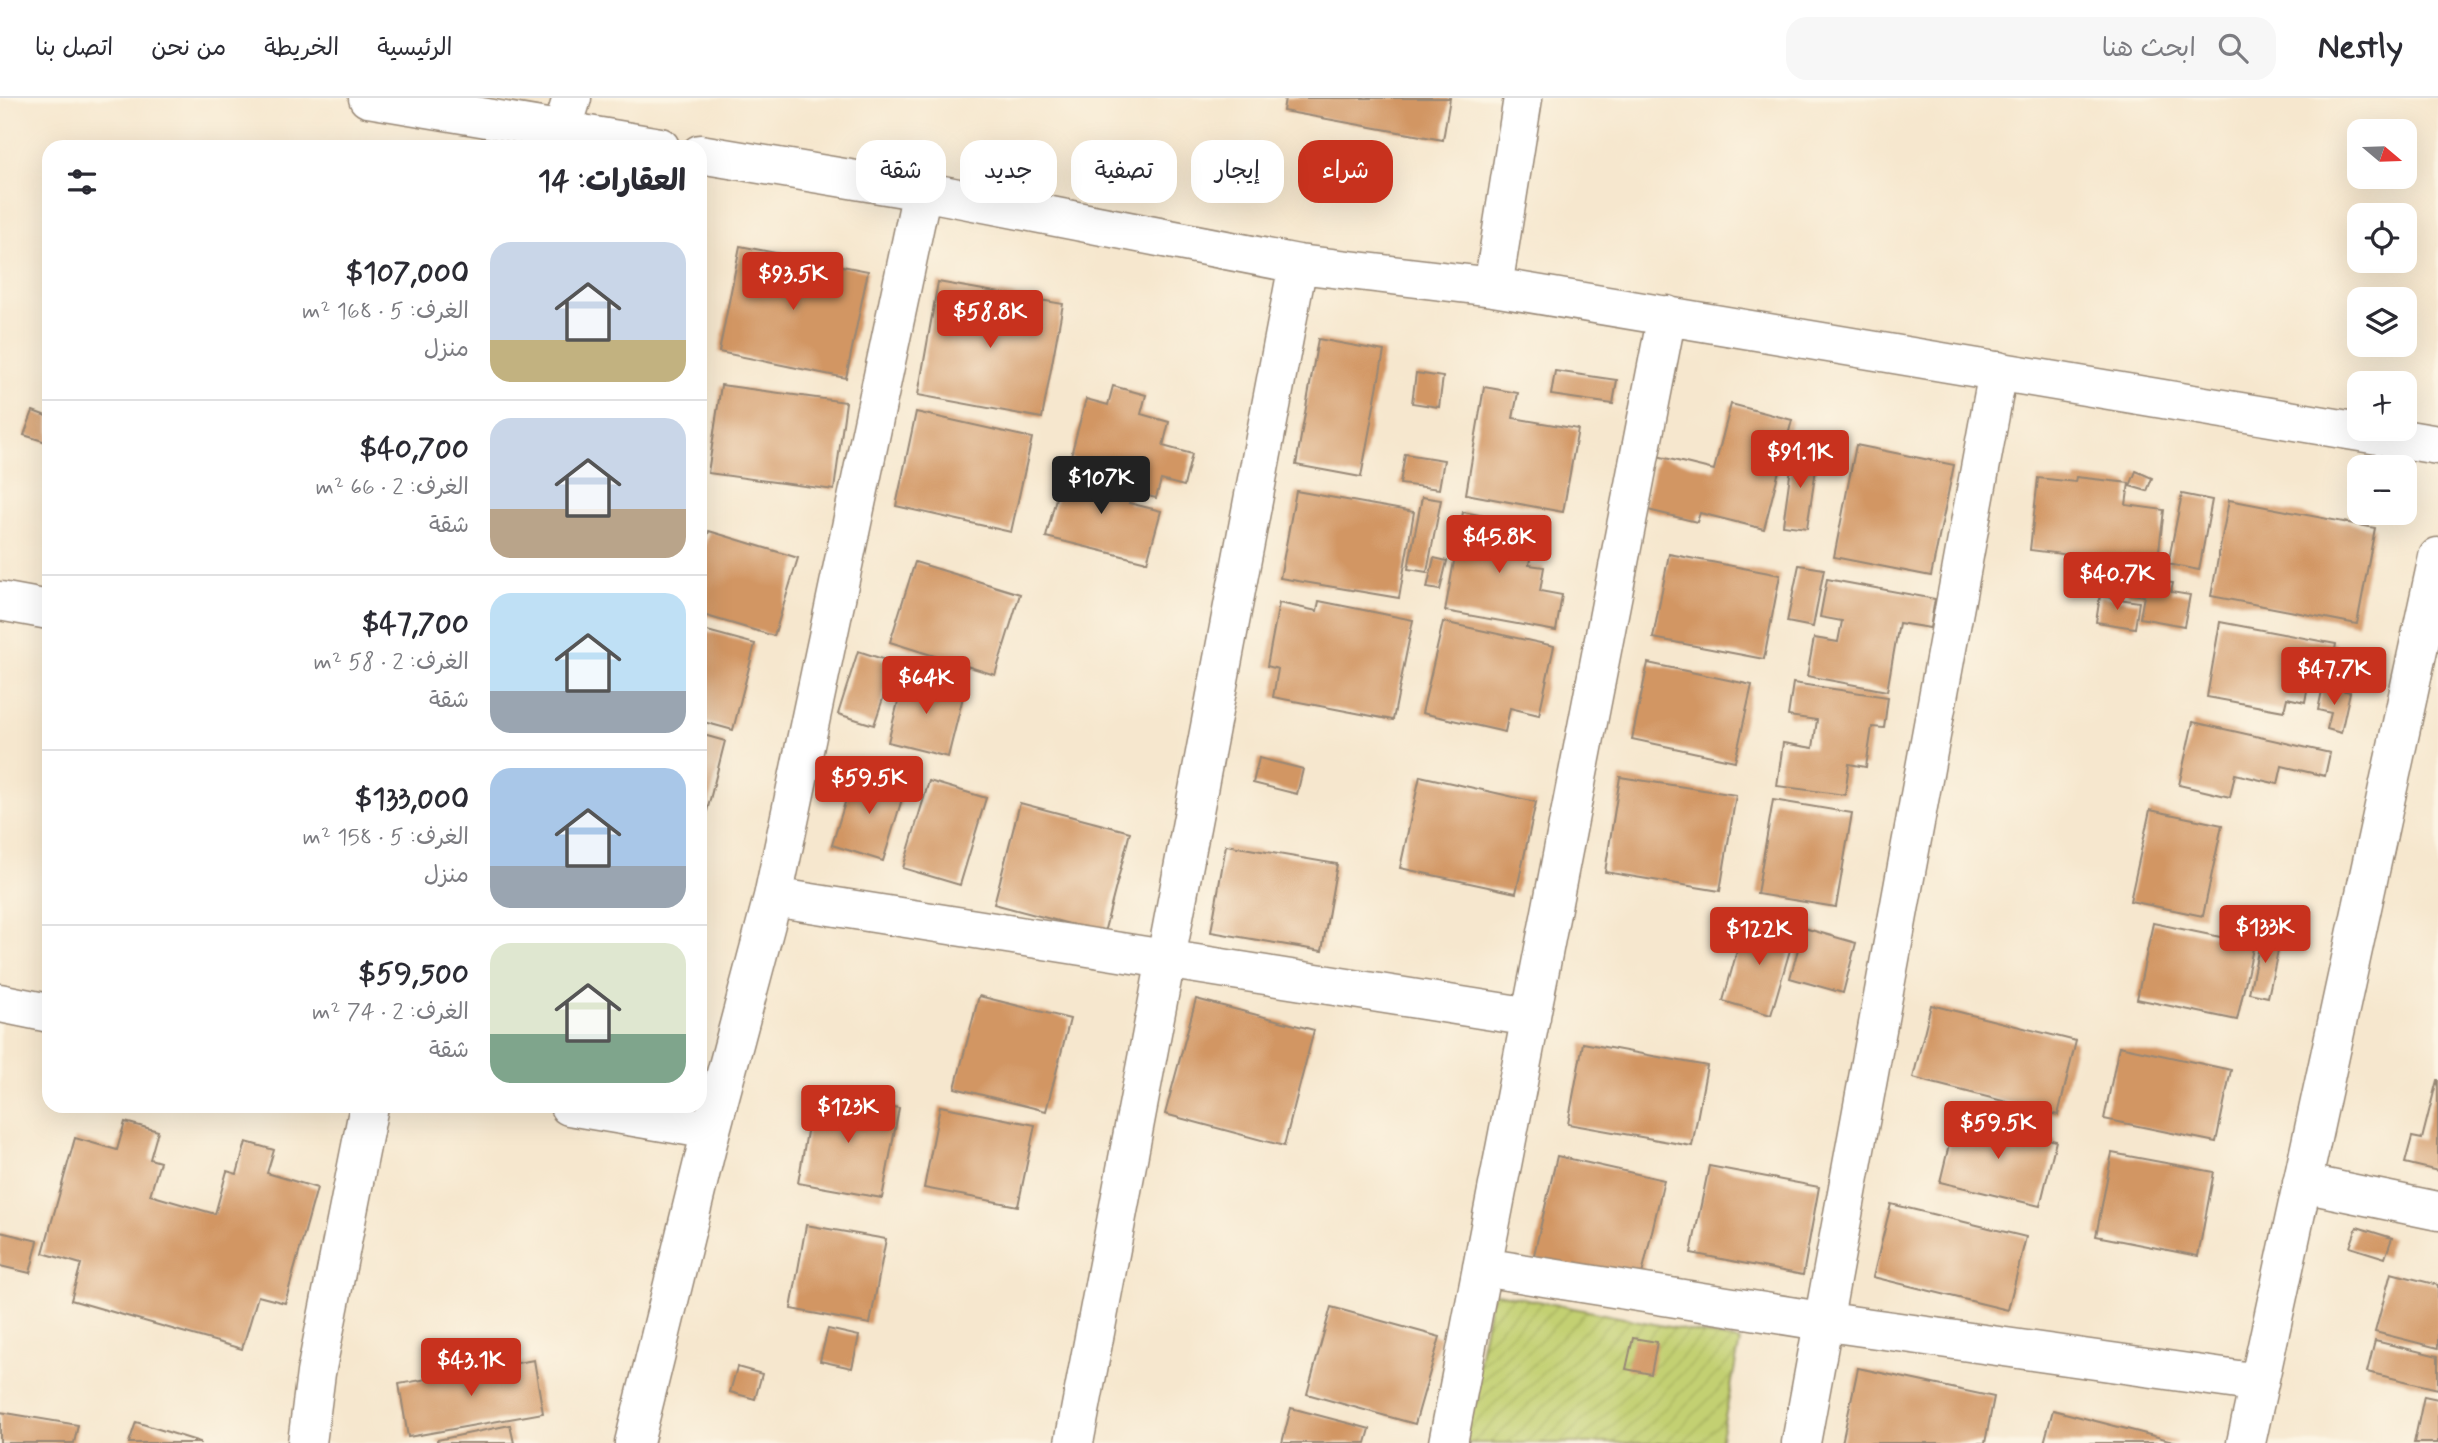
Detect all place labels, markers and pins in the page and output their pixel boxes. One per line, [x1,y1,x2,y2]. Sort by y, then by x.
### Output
pin: $93.5K [736,252,850,312]
pin: $58.8K [933,290,1047,350]
pin: $91.1K [1743,430,1857,490]
pin: $107K [1052,456,1150,516]
pin: $45.8K [1442,516,1556,575]
pin: $40.7K [2060,552,2174,612]
pin: $47.7K [2277,648,2391,707]
pin: $64K [885,656,967,716]
pin: $59.5K [812,756,926,816]
pin: $133K [2216,906,2314,965]
pin: $122K [1710,908,1808,967]
pin: $123K [799,1086,897,1145]
pin: $59.5K [1941,1102,2055,1161]
pin: $43.1K [414,1338,528,1398]

